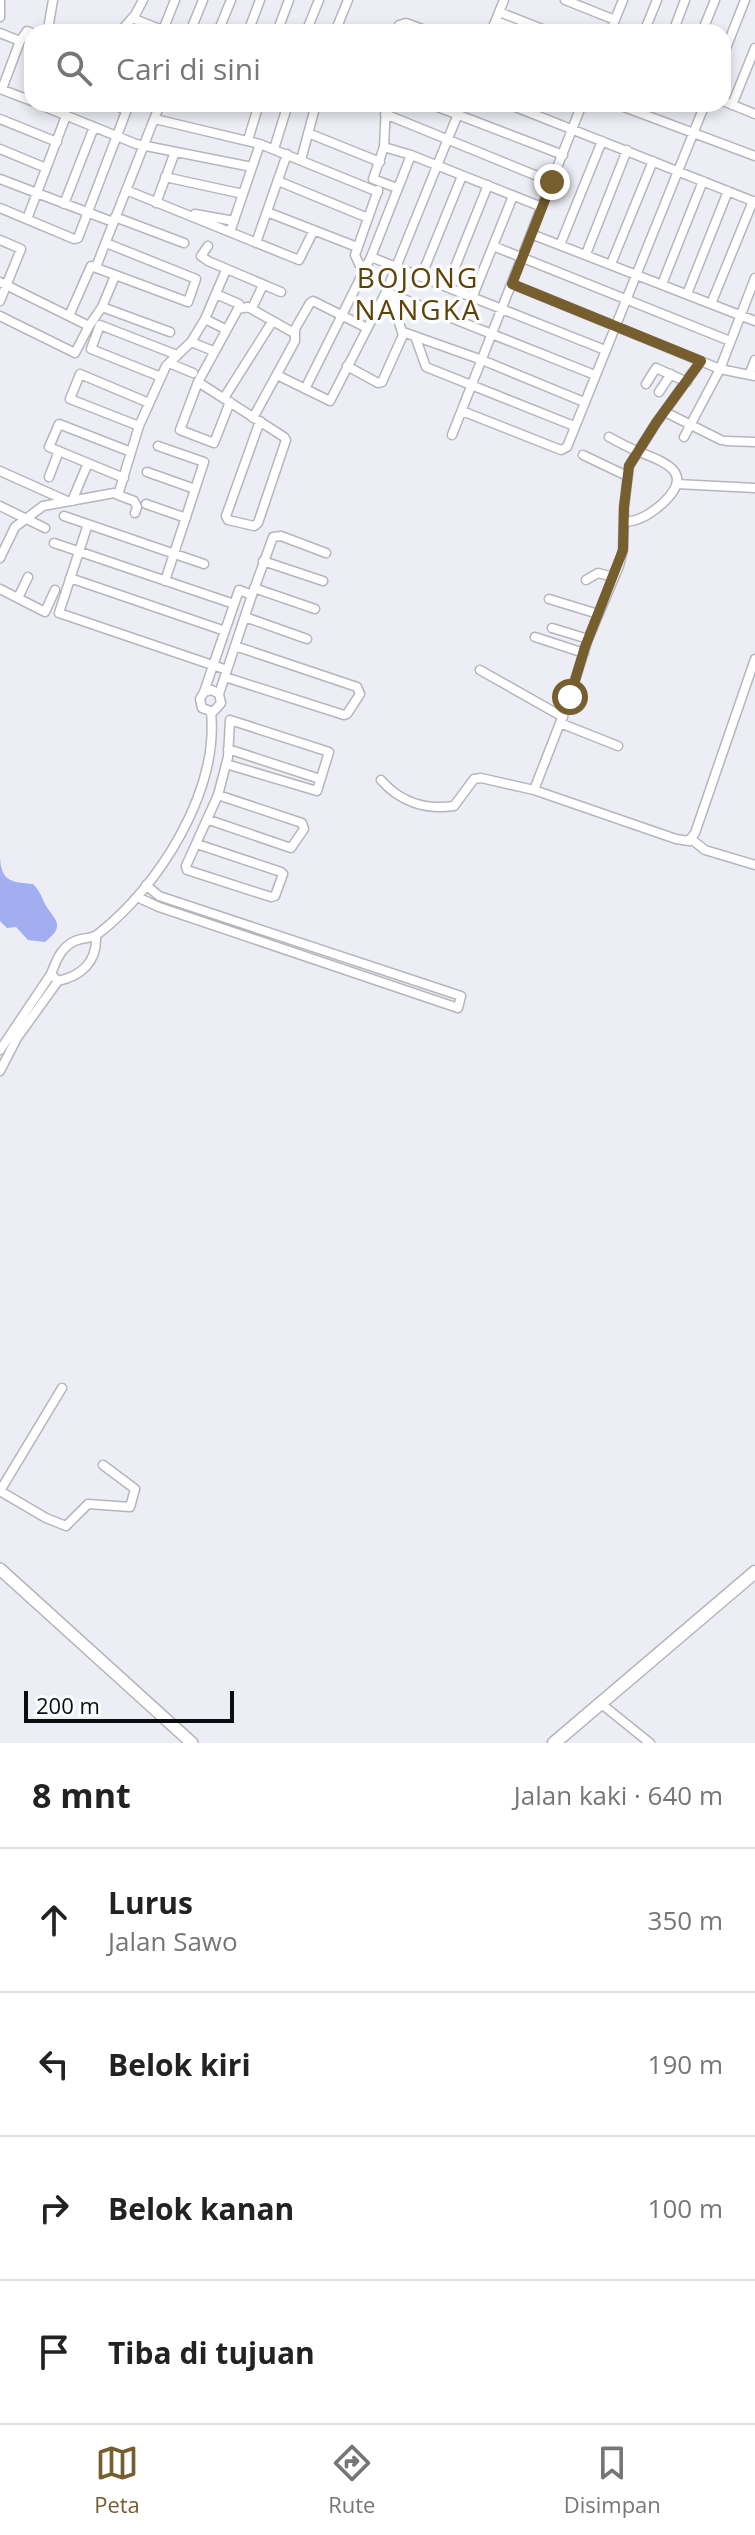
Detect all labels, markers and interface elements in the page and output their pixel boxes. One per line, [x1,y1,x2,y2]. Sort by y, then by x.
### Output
search box [24,24,731,112]
icon: search [52,46,96,90]
text: Cari di sini [116,48,261,89]
route end [534,164,570,200]
district label: BOJONG NANGKA [354,258,482,328]
route start [552,679,588,715]
scale bar [24,1687,234,1723]
text: 200 m [36,1690,100,1720]
text: 8 mnt [32,1772,131,1818]
text: Jalan kaki · 640 m [514,1777,723,1813]
text: Lurus [108,1882,193,1923]
icon: ahead [32,1898,76,1942]
text: 350 m [648,1902,723,1938]
text: Jalan Sawo [108,1923,238,1959]
icon: left [32,2042,76,2086]
text: Belok kiri [108,2044,251,2085]
text: 190 m [648,2046,723,2082]
icon: right [32,2186,76,2230]
text: Belok kanan [108,2188,294,2229]
text: 100 m [648,2190,723,2226]
icon: arrive [32,2330,76,2374]
text: Tiba di tujuan [108,2332,315,2373]
tab: Peta [94,2441,140,2519]
tab: Rute [328,2441,375,2519]
tab: Disimpan [564,2441,661,2519]

